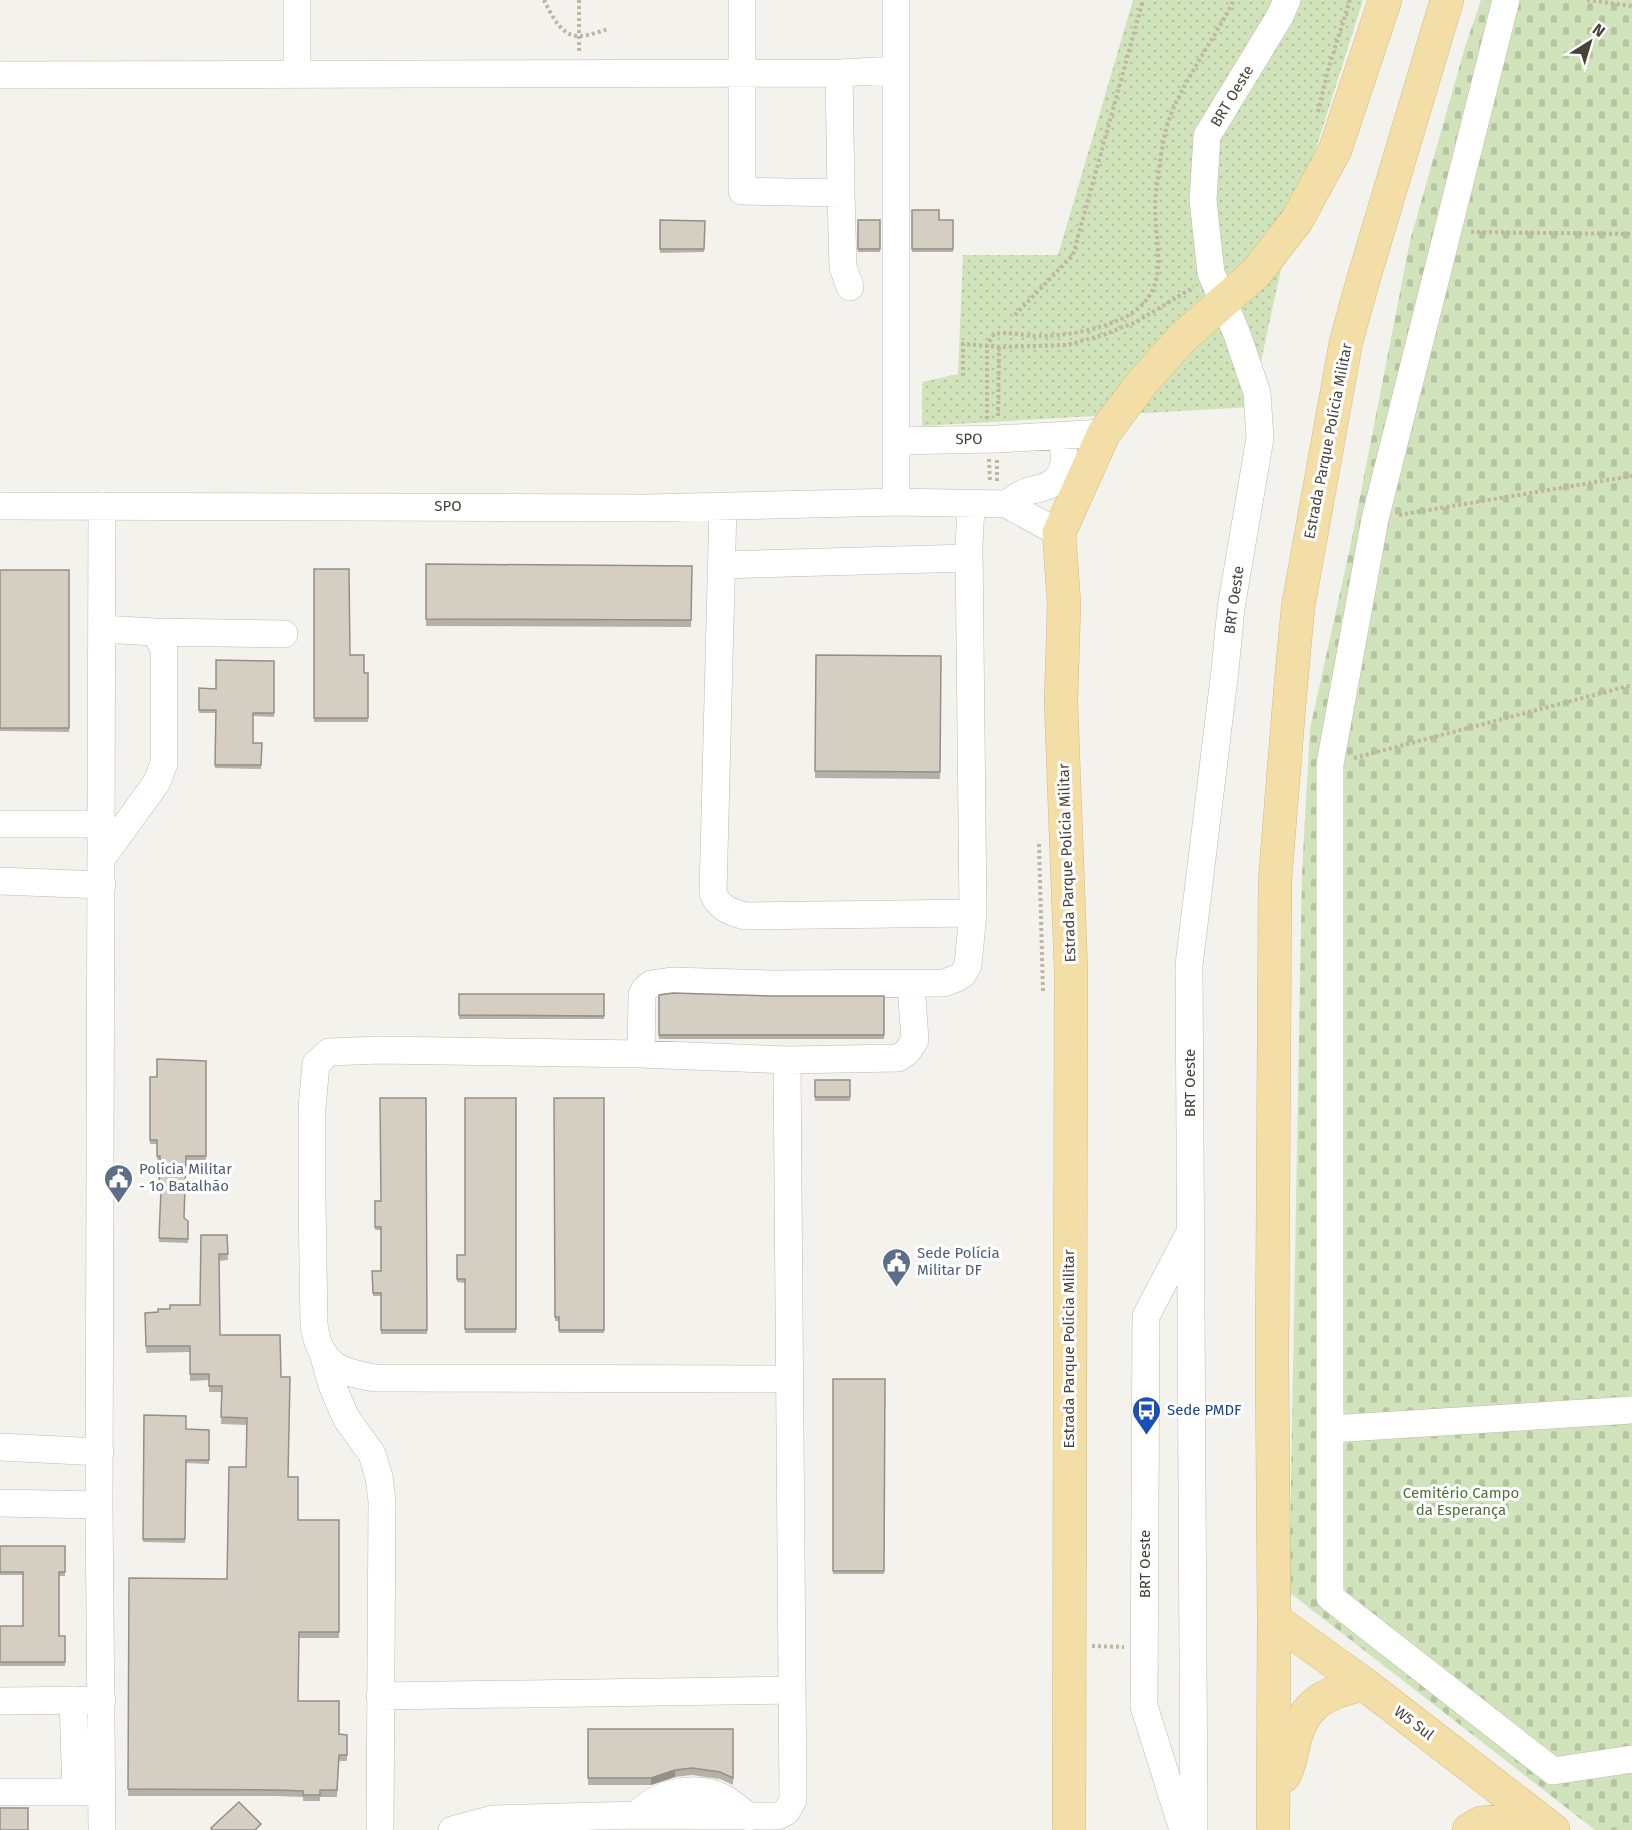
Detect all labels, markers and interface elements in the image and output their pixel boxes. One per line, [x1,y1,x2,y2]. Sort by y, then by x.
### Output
north arrow [1560,12,1620,72]
text: N [1589,20,1609,41]
street label: BRT Oeste [1207,62,1257,130]
street label: Estrada Parque Polícia Militar [1300,341,1356,540]
street label: SPO [955,430,983,448]
street label: SPO [434,497,462,515]
street label: BRT Oeste [1220,565,1248,635]
street label: Estrada Parque Polícia Militar [1055,763,1079,963]
street label: BRT Oeste [1181,1049,1199,1117]
place label: Polícia Militar - 1o Batalhão [139,1160,232,1195]
public building icon: Polícia Militar - 1o Batalhão [102,1162,134,1204]
place label: Sede Polícia Militar DF [917,1244,1000,1279]
public building icon: Sede Polícia Militar DF [880,1246,912,1288]
street label: Estrada Parque Polícia Militar [1060,1249,1078,1449]
bus stop icon: Sede PMDF [1130,1394,1162,1436]
place label: Sede PMDF [1167,1401,1241,1419]
park label: Cemitério Campo da Esperança [1403,1484,1519,1519]
street label: BRT Oeste [1136,1530,1154,1598]
street label: W5 Sul [1391,1702,1438,1744]

